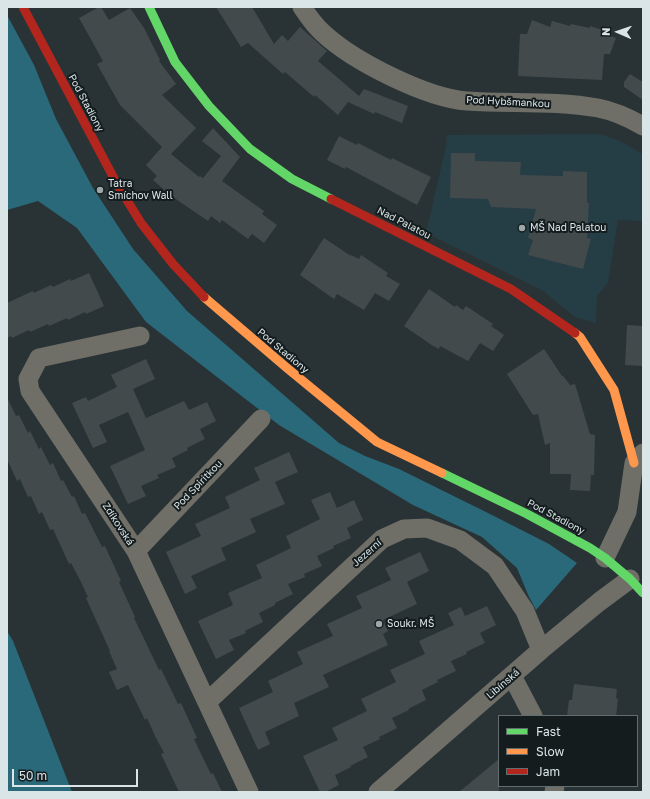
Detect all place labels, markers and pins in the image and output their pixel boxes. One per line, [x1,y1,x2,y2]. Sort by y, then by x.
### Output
place label: Tatra Smíchov Wall [108,178,173,202]
marker: Tatra Smíchov Wall [95,185,105,195]
place label: MŠ Nad Palatou [530,222,606,234]
marker: MŠ Nad Palatou [517,223,527,233]
place label: Soukr. MŠ [387,618,434,630]
marker: Soukr. MŠ [374,619,384,629]

